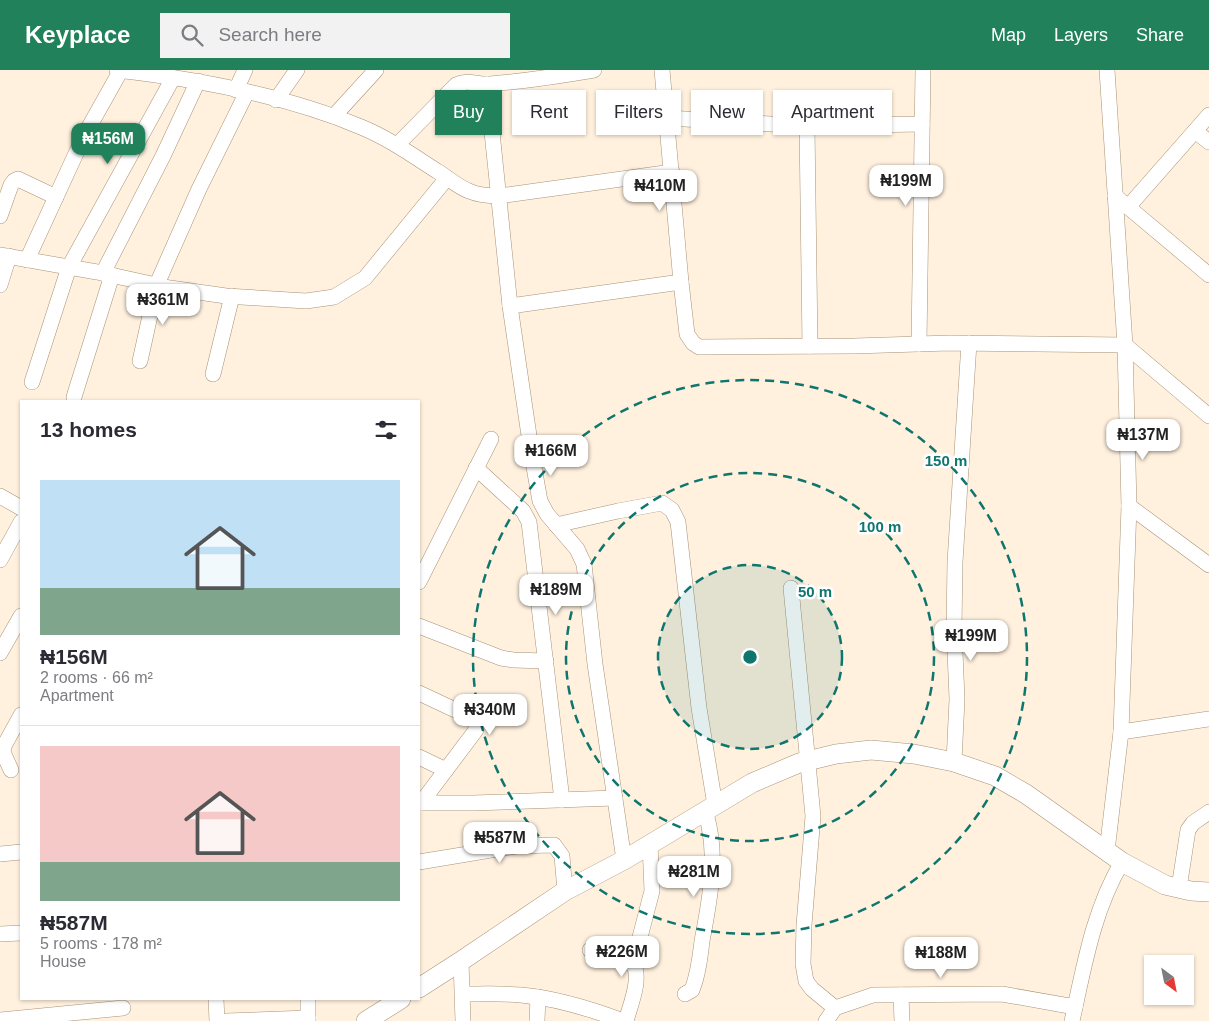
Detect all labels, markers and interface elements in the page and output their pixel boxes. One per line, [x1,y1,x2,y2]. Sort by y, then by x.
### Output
search box [160,13,510,58]
text: Keyplace [25,21,130,48]
icon: search [178,21,206,49]
text: Search here [218,24,322,45]
text: Map [991,25,1026,45]
text: Layers [1054,25,1108,45]
text: Share [1136,25,1184,45]
chip: Buy [435,90,502,135]
chip: Rent [512,90,586,135]
chip: Filters [596,90,681,135]
chip: New [691,90,763,135]
chip: Apartment [773,90,892,135]
pin: ₦156M [73,122,143,165]
text: ₦156M [82,130,134,147]
pin: ₦199M [871,164,941,207]
pin: ₦410M [625,170,695,212]
text: ₦199M [880,172,932,189]
text: ₦410M [634,177,686,194]
pin: ₦361M [128,284,198,326]
text: ₦361M [137,291,189,308]
icon: filters [372,416,400,444]
text: 13 homes [40,418,137,441]
pin: ₦137M [1108,418,1178,461]
text: ₦137M [1117,426,1169,443]
pin: ₦166M [516,434,586,477]
text: ₦166M [525,442,577,459]
text: 150 m [925,452,967,469]
icon: home [175,513,265,603]
text: 100 m [859,518,901,535]
pin: ₦189M [521,574,591,616]
text: ₦189M [530,581,582,598]
text: 50 m [798,583,832,600]
pin: ₦199M [936,620,1006,662]
text: ₦199M [945,627,997,644]
text: ₦156M [40,645,108,668]
centre of rings [741,648,759,666]
text: 2 rooms · 66 m² [40,669,153,686]
text: Apartment [40,687,114,704]
pin: ₦340M [455,694,525,736]
text: ₦340M [464,701,516,718]
icon: home [175,778,265,868]
pin: ₦587M [465,822,535,864]
text: ₦587M [474,829,526,846]
pin: ₦281M [659,856,729,898]
text: ₦281M [668,863,720,880]
text: ₦587M [40,911,108,934]
text: 5 rooms · 178 m² [40,935,162,952]
pin: ₦226M [587,936,657,978]
pin: ₦188M [906,936,976,979]
text: ₦226M [596,943,648,960]
text: ₦188M [915,944,967,961]
text: House [40,953,86,970]
north arrow [1144,955,1194,1005]
map controls [1144,955,1194,1005]

